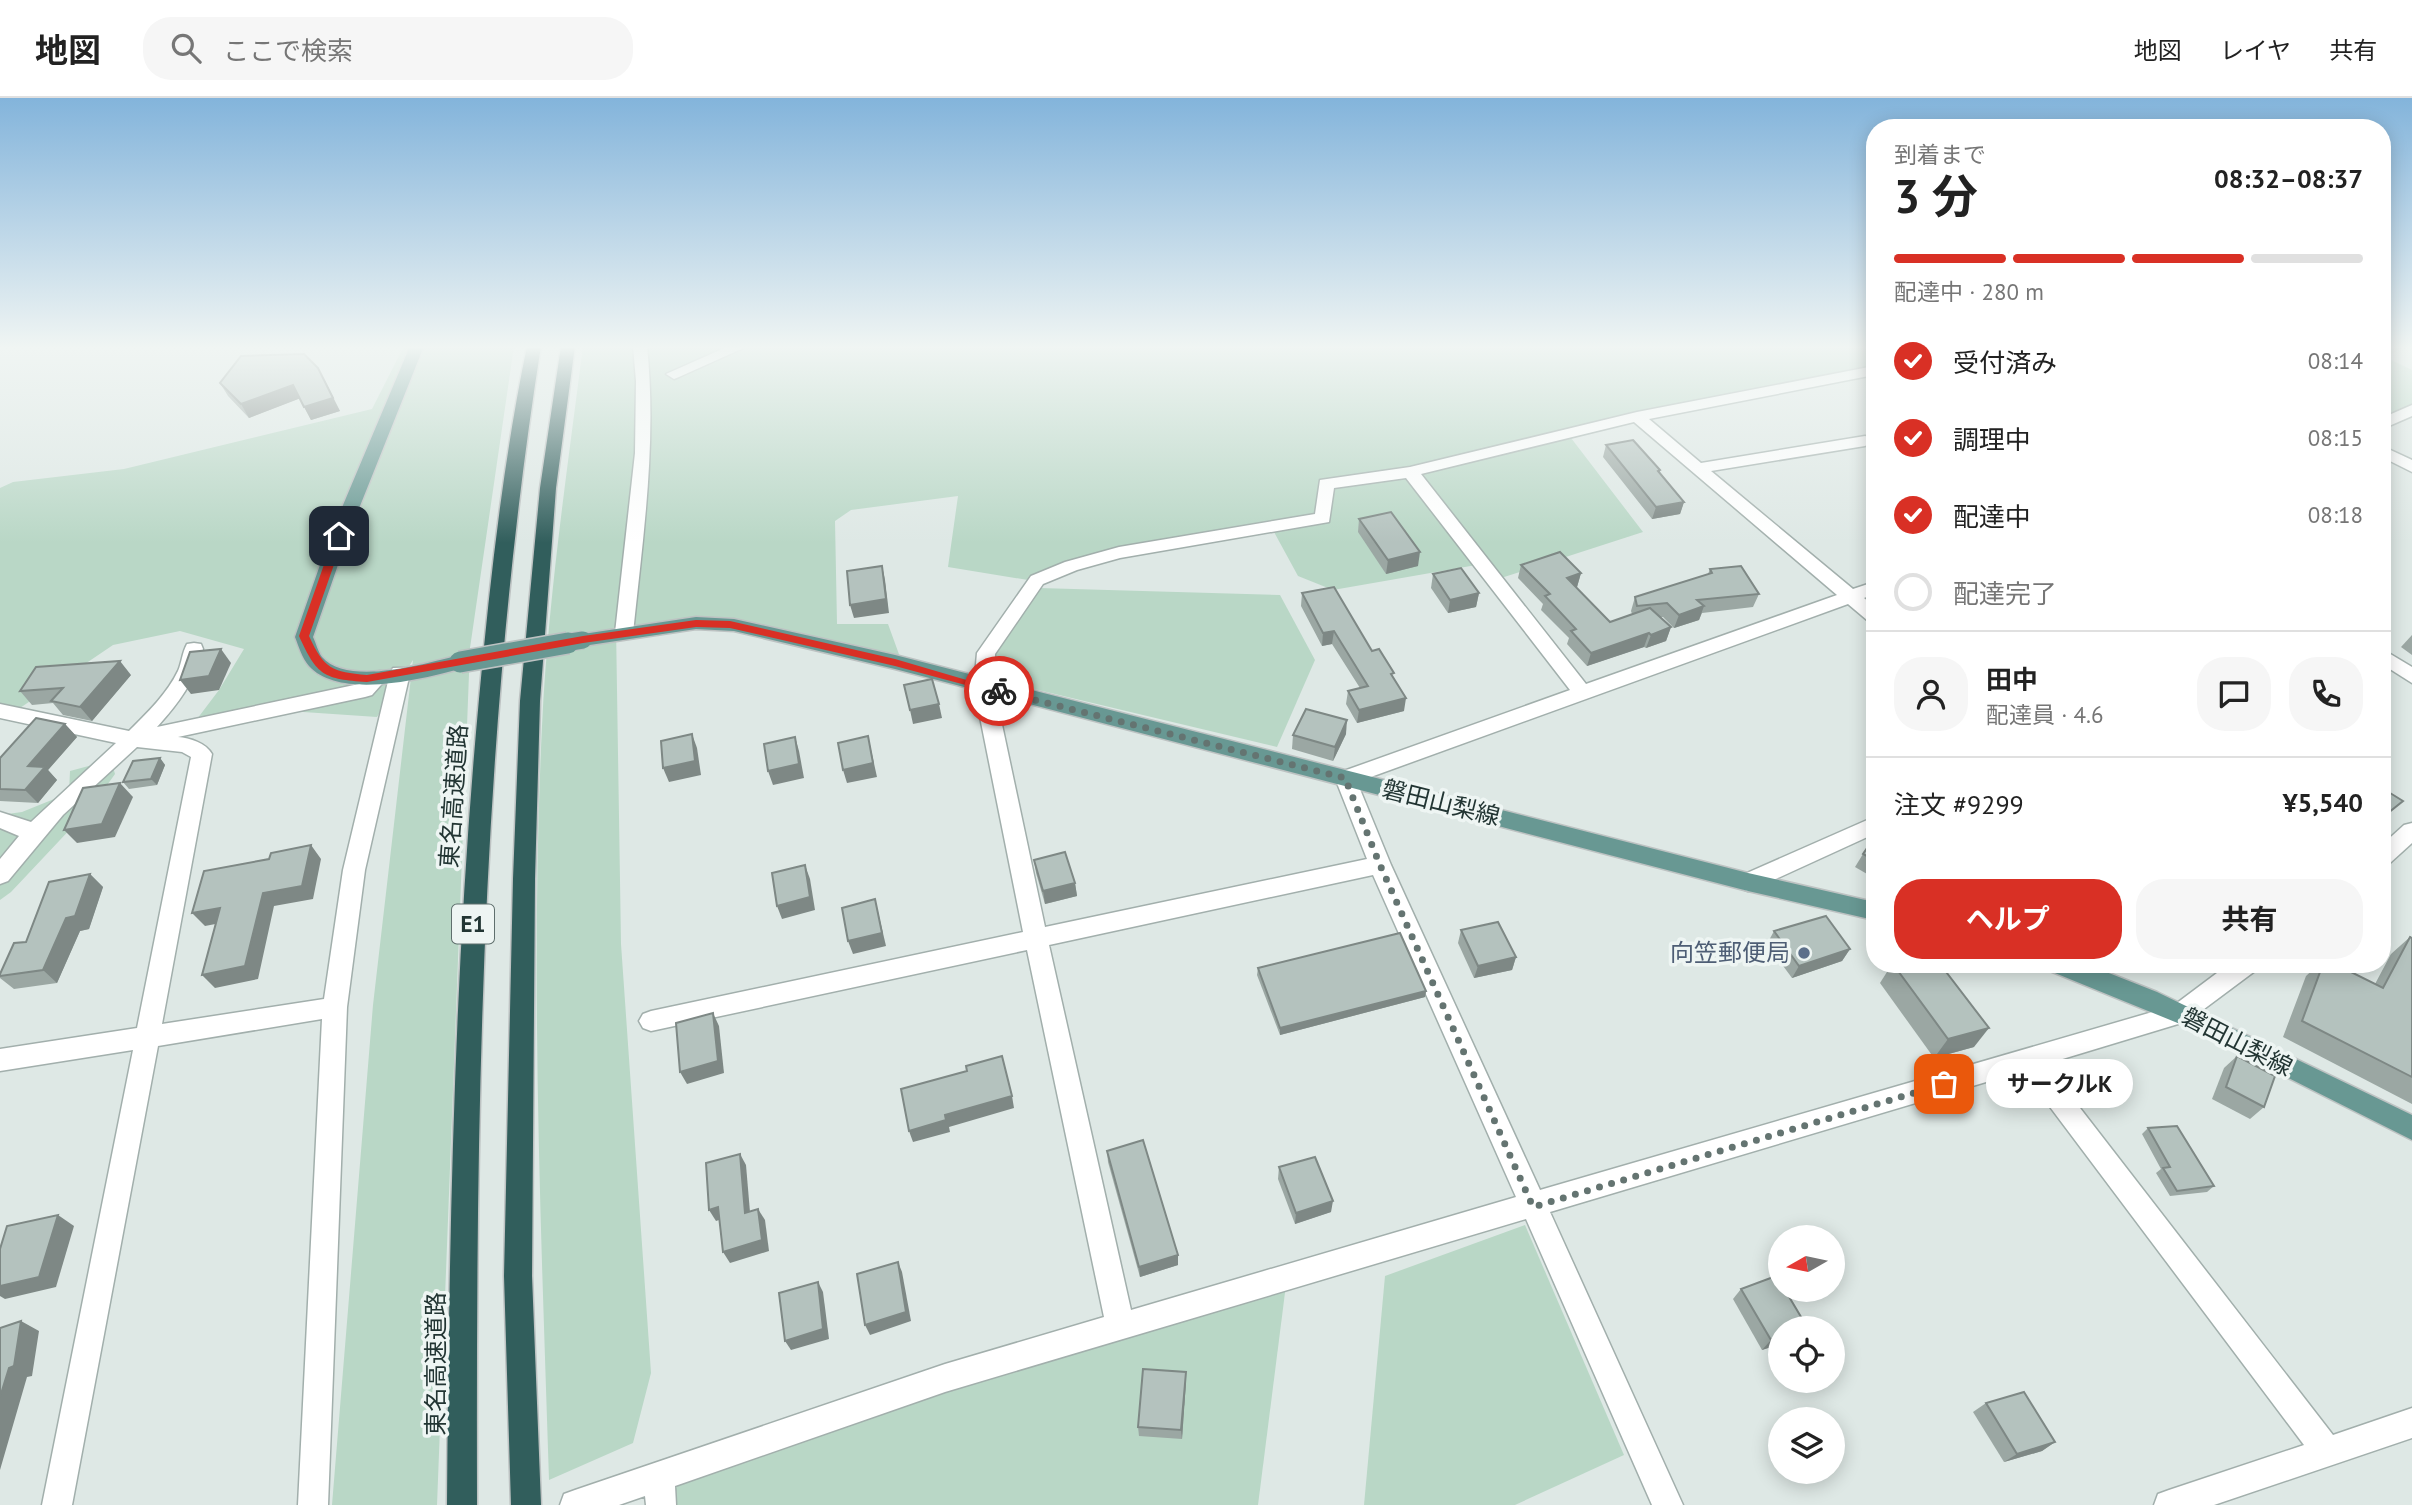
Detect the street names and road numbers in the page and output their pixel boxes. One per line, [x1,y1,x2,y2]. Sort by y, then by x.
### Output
street label: 東名高速道路 [433,723,474,869]
street label: 磐田山梨線 [1379,773,1503,832]
road number: E1 [452,904,494,944]
street label: 磐田山梨線 [2177,1001,2298,1083]
street label: 東名高速道路 [420,1292,451,1436]

